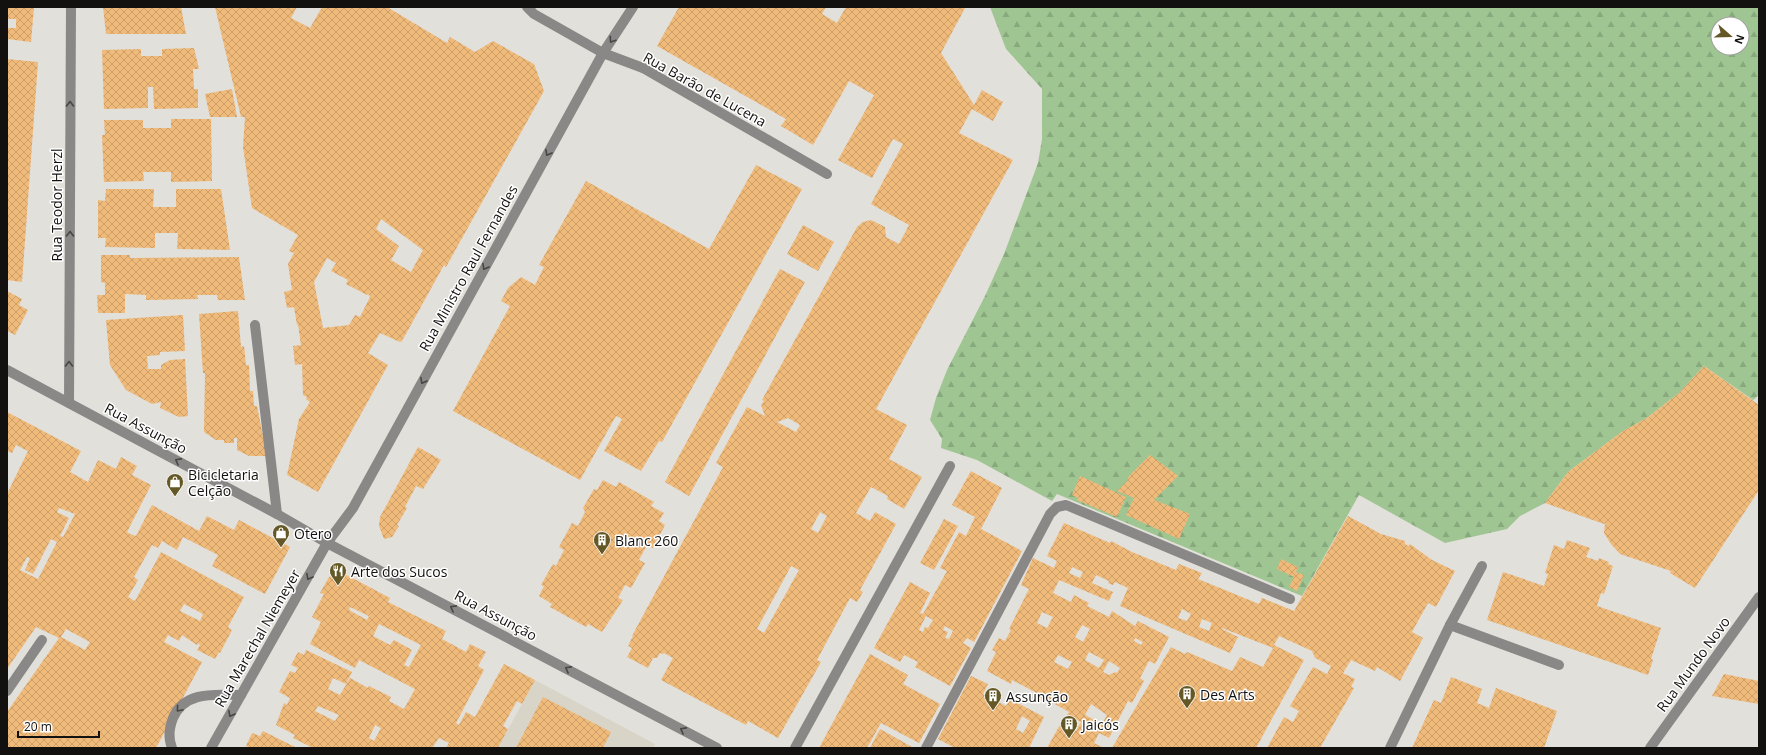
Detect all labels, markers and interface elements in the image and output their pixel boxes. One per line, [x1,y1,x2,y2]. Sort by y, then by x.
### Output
north arrow [1710,16,1750,56]
text: N [1731,33,1748,46]
one-way arrow [610,35,617,42]
street label: Rua Barão de Lucena [640,47,770,131]
one-way arrow [66,101,74,107]
street label: Rua Teodor Herzl [47,149,66,261]
one-way arrow [545,149,552,156]
street label: Rua Ministro Raul Fernandes [414,181,522,355]
one-way arrow [66,231,74,237]
one-way arrow [483,263,490,270]
one-way arrow [65,361,74,367]
one-way arrow [420,377,427,384]
street label: Rua Assunção [101,398,191,458]
one-way arrow [175,458,182,466]
place label: Bicicletaria Celção [188,465,259,500]
shop icon: Bicicletaria Celção [165,472,185,497]
shop icon: Otero [271,523,291,548]
place label: Otero [294,524,332,543]
building icon: Blanc 260 [592,530,612,555]
place label: Blanc 260 [615,531,678,550]
restaurant icon: Arte dos Sucos [328,561,348,586]
place label: Arte dos Sucos [351,562,448,581]
street label: Rua Marechal Niemeyer [210,565,304,710]
one-way arrow [306,573,313,580]
street label: Rua Assunção [451,585,541,645]
one-way arrow [450,605,457,613]
street label: Rua Mundo Novo [1652,613,1734,715]
one-way arrow [565,666,572,674]
building icon: Des Arts [1177,684,1197,709]
place label: Des Arts [1200,685,1255,704]
building icon: Assunção [983,686,1003,711]
place label: Assunção [1006,687,1068,706]
one-way arrow [177,704,184,711]
one-way arrow [228,710,235,717]
scale bar [18,713,99,739]
building icon: Jaicós [1059,714,1079,739]
place label: Jaicós [1080,715,1119,734]
text: 20 m [24,718,52,735]
one-way arrow [680,727,687,734]

